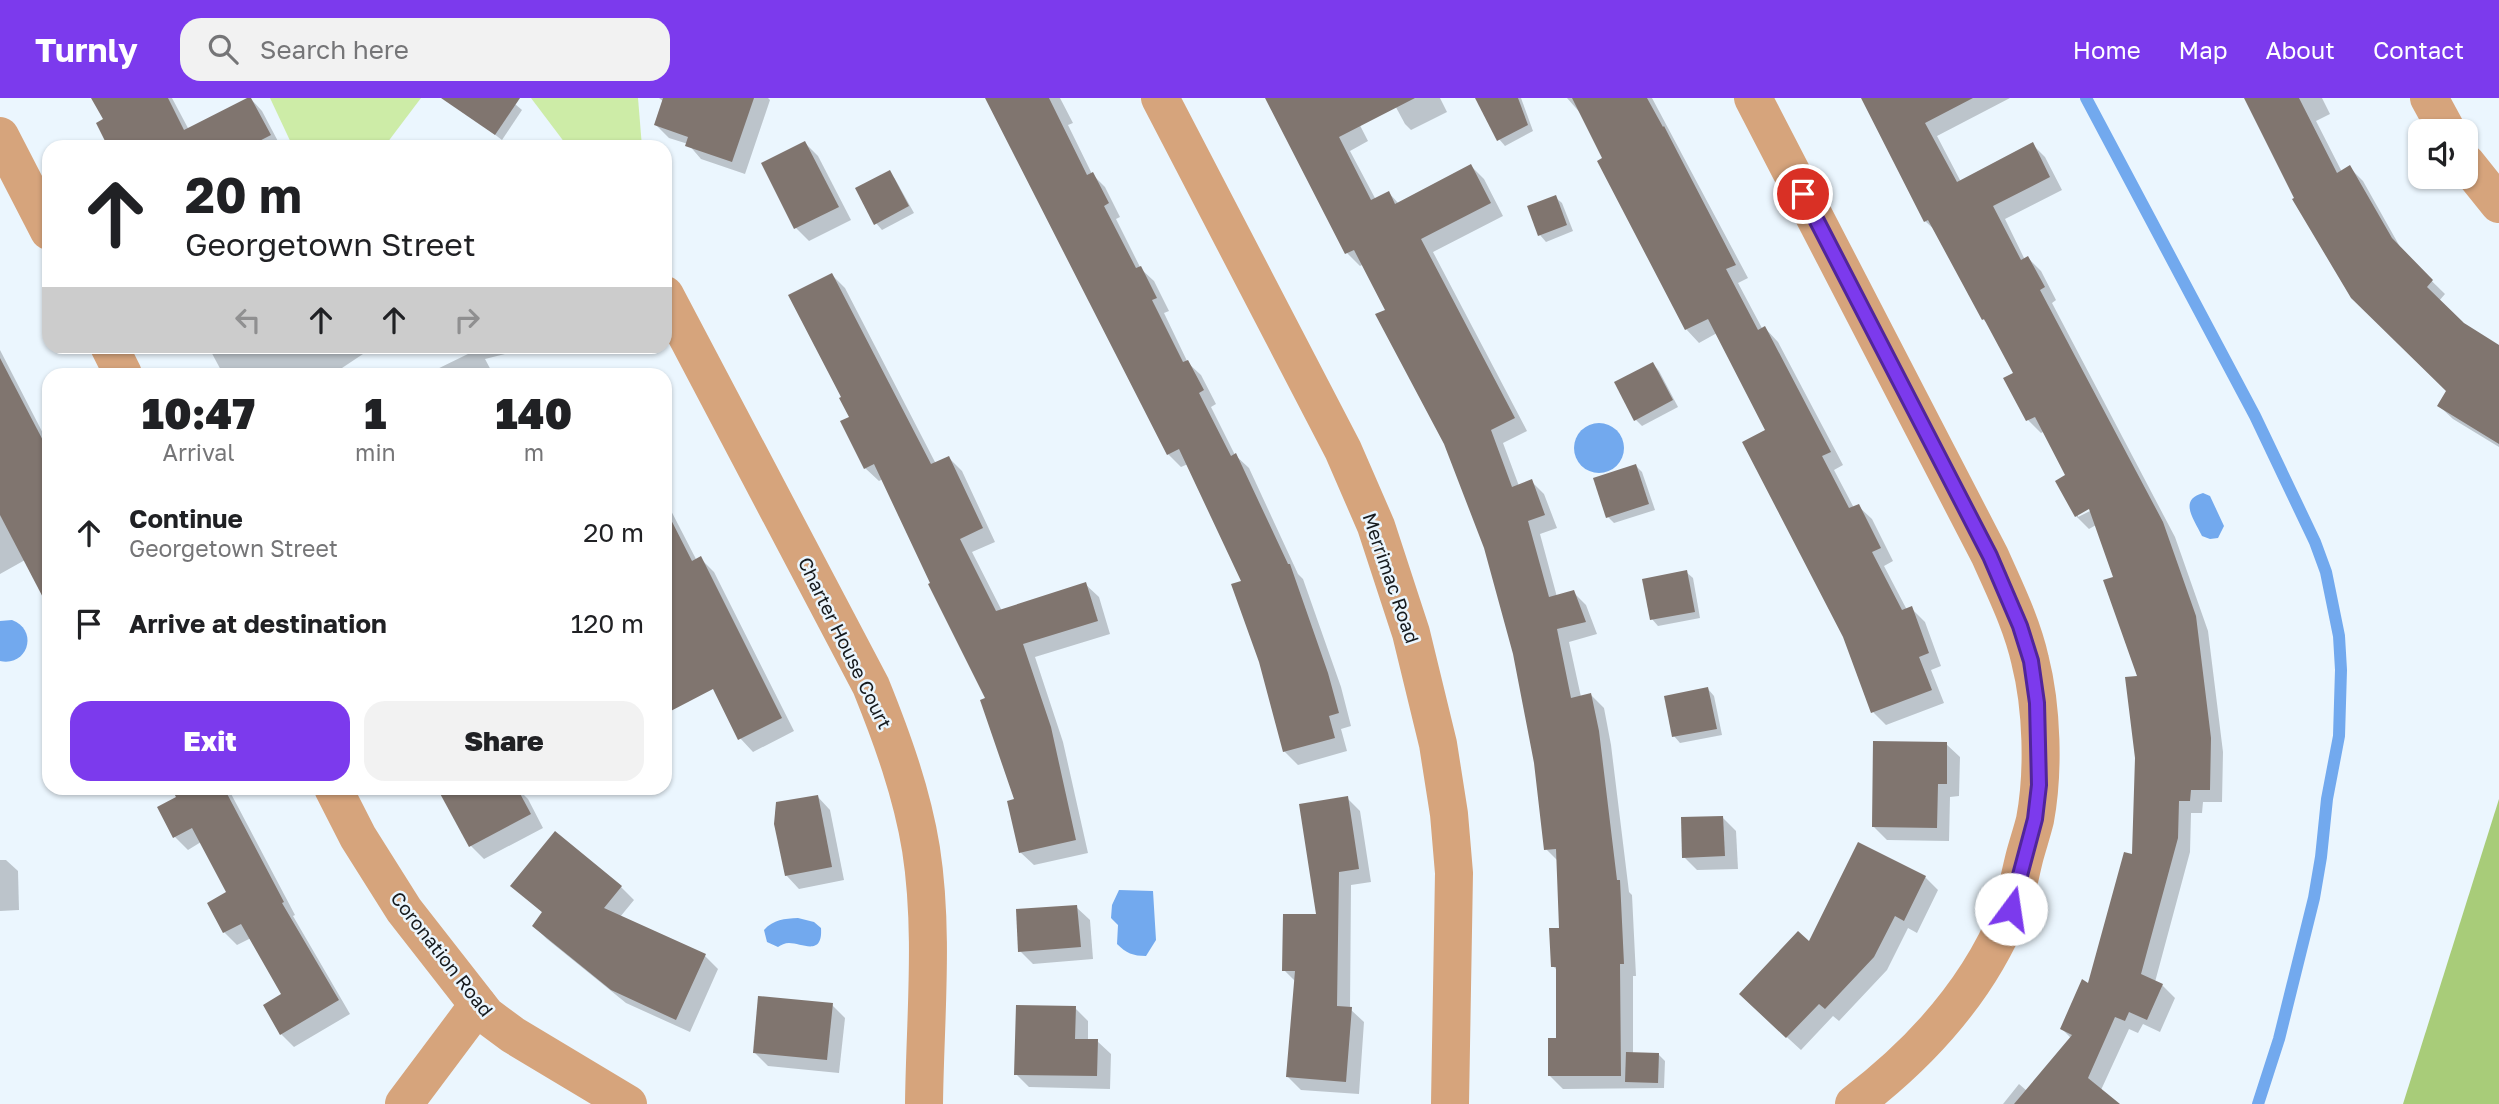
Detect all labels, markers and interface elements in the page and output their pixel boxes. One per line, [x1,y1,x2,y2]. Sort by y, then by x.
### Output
search box [180,18,670,81]
text: Turnly [35,30,138,69]
icon: search [204,30,242,68]
text: Search here [260,34,409,65]
text: Home [2073,35,2141,64]
text: Map [2179,35,2228,64]
text: About [2266,35,2335,64]
text: Contact [2373,35,2464,64]
map controls [2408,119,2478,189]
button: sound [2408,119,2478,189]
pin [1773,164,1833,224]
text: 20 m [185,165,302,224]
icon: ahead [70,168,161,259]
icon: arrive [1784,175,1822,213]
text: Georgetown Street [185,225,476,263]
icon: left [229,301,267,339]
icon: ahead [302,301,340,339]
icon: ahead [375,301,413,339]
icon: right [448,301,486,339]
text: 10:47 [142,388,255,438]
text: 1 [364,388,386,438]
text: 140 [496,388,572,438]
text: Arrival [163,438,235,466]
text: min [355,438,396,466]
text: m [524,438,544,466]
text: Continue [129,503,243,534]
street label: Merrimac Road [1358,510,1425,646]
icon: ahead [70,514,108,552]
text: 20 m [583,517,644,548]
text: Georgetown Street [129,534,338,562]
street label: Charter House Court [794,553,897,732]
icon: arrive [70,605,108,643]
text: Arrive at destination [129,608,387,639]
text: 120 m [571,608,644,639]
button: Exit [70,701,350,781]
button: Share [364,701,644,781]
position arrow [1974,872,2048,946]
street label: Coronation Road [386,887,498,1021]

